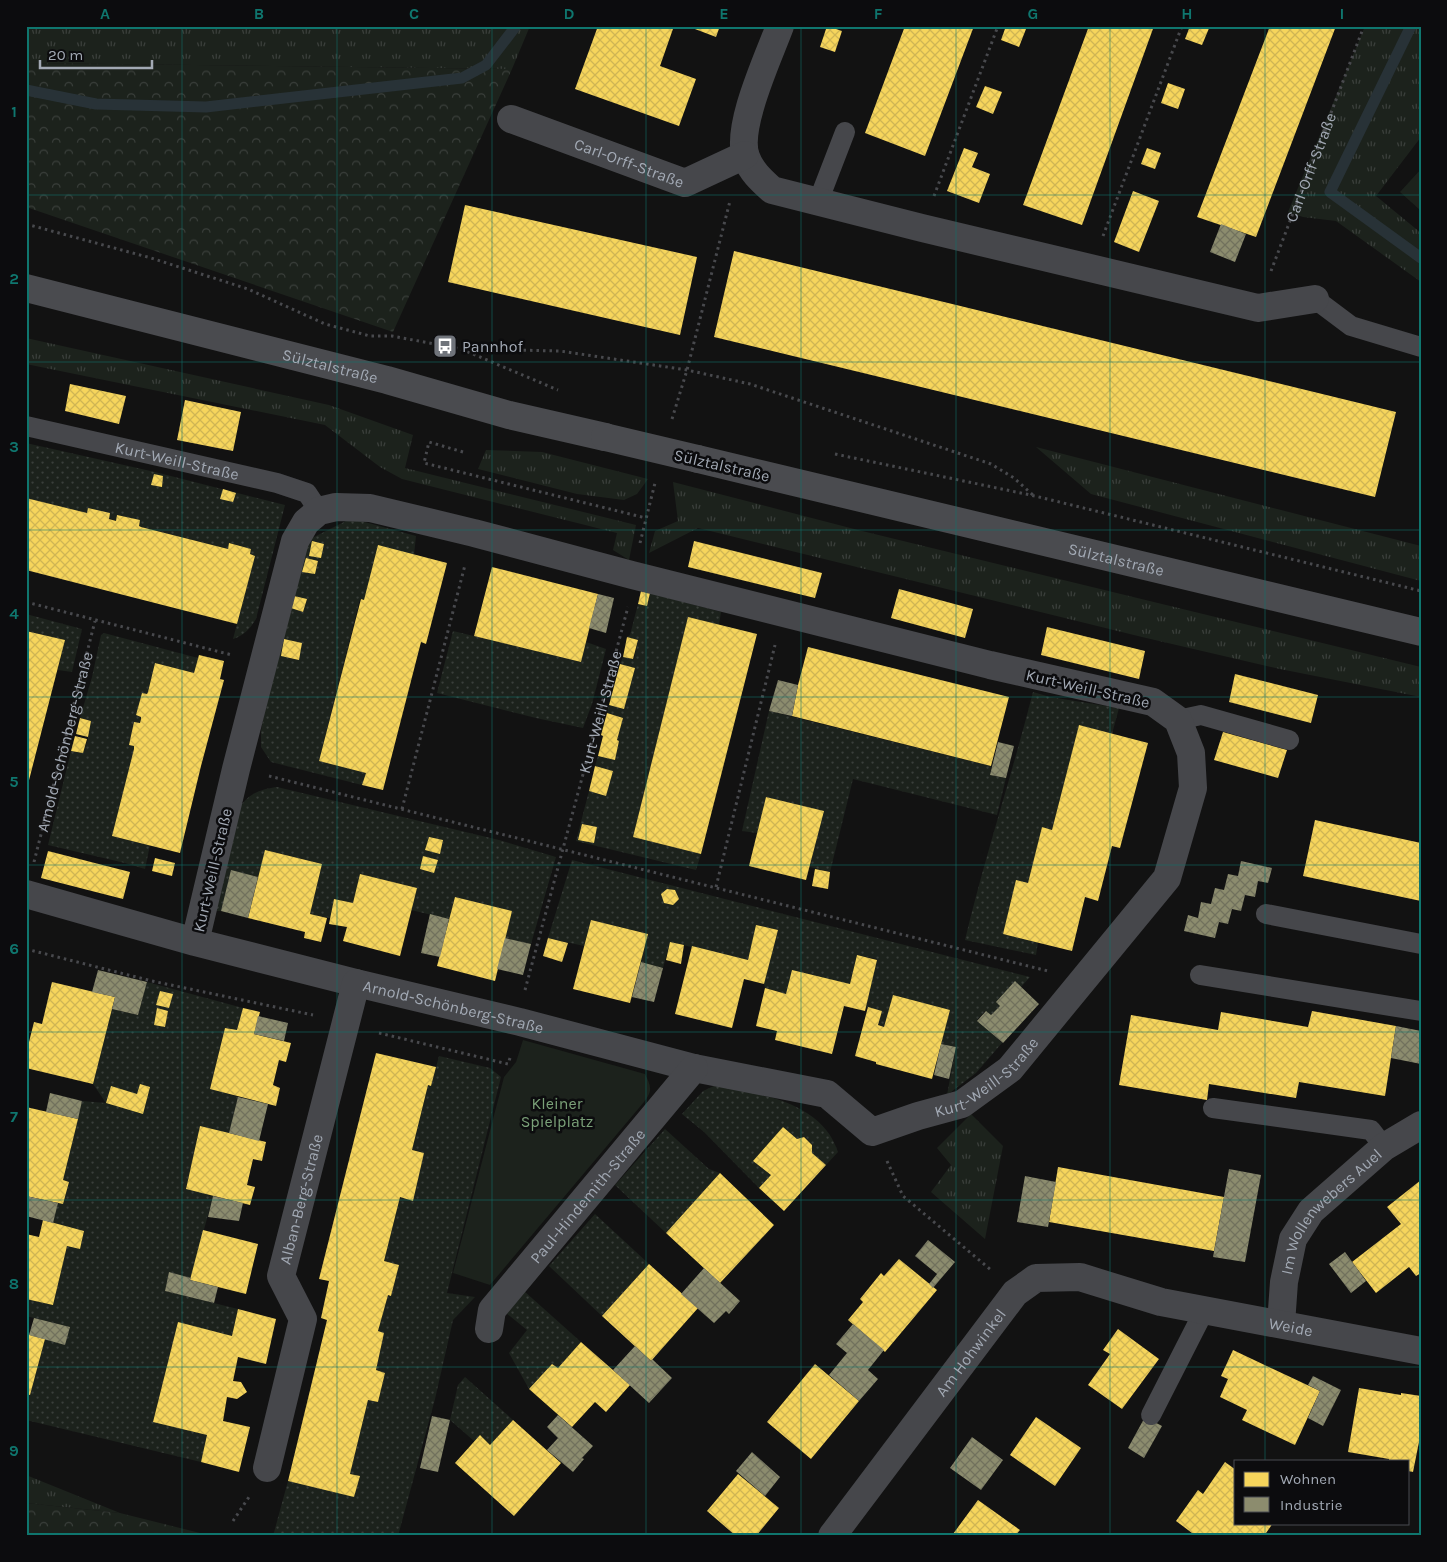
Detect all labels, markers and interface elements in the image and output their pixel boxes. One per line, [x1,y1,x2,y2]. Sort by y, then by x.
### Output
text: A [100,4,110,23]
text: B [254,4,264,23]
text: C [409,4,419,23]
text: D [564,4,575,23]
text: E [719,4,729,23]
text: F [874,4,883,23]
text: G [1028,4,1038,23]
text: H [1181,4,1193,23]
text: I [1340,4,1344,23]
scale bar [40,38,152,70]
text: 20 m [48,46,83,64]
text: 1 [11,102,17,121]
street label: Carl-Orff-Straße [1281,110,1340,225]
street label: Carl-Orff-Straße [572,134,687,192]
text: 2 [9,269,19,288]
bus stop icon: Pannhof [432,333,458,359]
place label: Pannhof [462,337,523,356]
street label: Sülztalstraße [280,345,380,387]
text: 3 [9,437,19,456]
street label: Kurt-Weill-Straße [113,438,241,484]
street label: Sülztalstraße [672,445,772,486]
street label: Sülztalstraße [1066,539,1166,580]
text: 4 [9,604,19,623]
street label: Kurt-Weill-Straße [575,648,626,776]
street label: Arnold-Schönberg-Straße [33,650,97,834]
street label: Kurt-Weill-Straße [1024,665,1152,712]
text: 5 [9,772,19,791]
street label: Kurt-Weill-Straße [189,806,236,934]
text: 6 [9,939,19,958]
street label: Arnold-Schönberg-Straße [361,976,546,1038]
street label: Kurt-Weill-Straße [932,1033,1042,1121]
park label: Kleiner Spielplatz [521,1094,593,1131]
text: 7 [10,1107,18,1126]
street label: Paul-Hindemith-Straße [526,1125,649,1267]
street label: Alban-Berg-Straße [275,1132,327,1266]
street label: Im Wollenwebers Auel [1277,1145,1386,1276]
text: 8 [9,1274,19,1293]
street label: Am Hohwinkel [932,1305,1010,1400]
street label: Weide [1267,1314,1314,1340]
text: 9 [9,1441,19,1460]
legend [1234,1460,1410,1524]
text: Wohnen [1280,1470,1336,1488]
text: Industrie [1280,1496,1342,1514]

